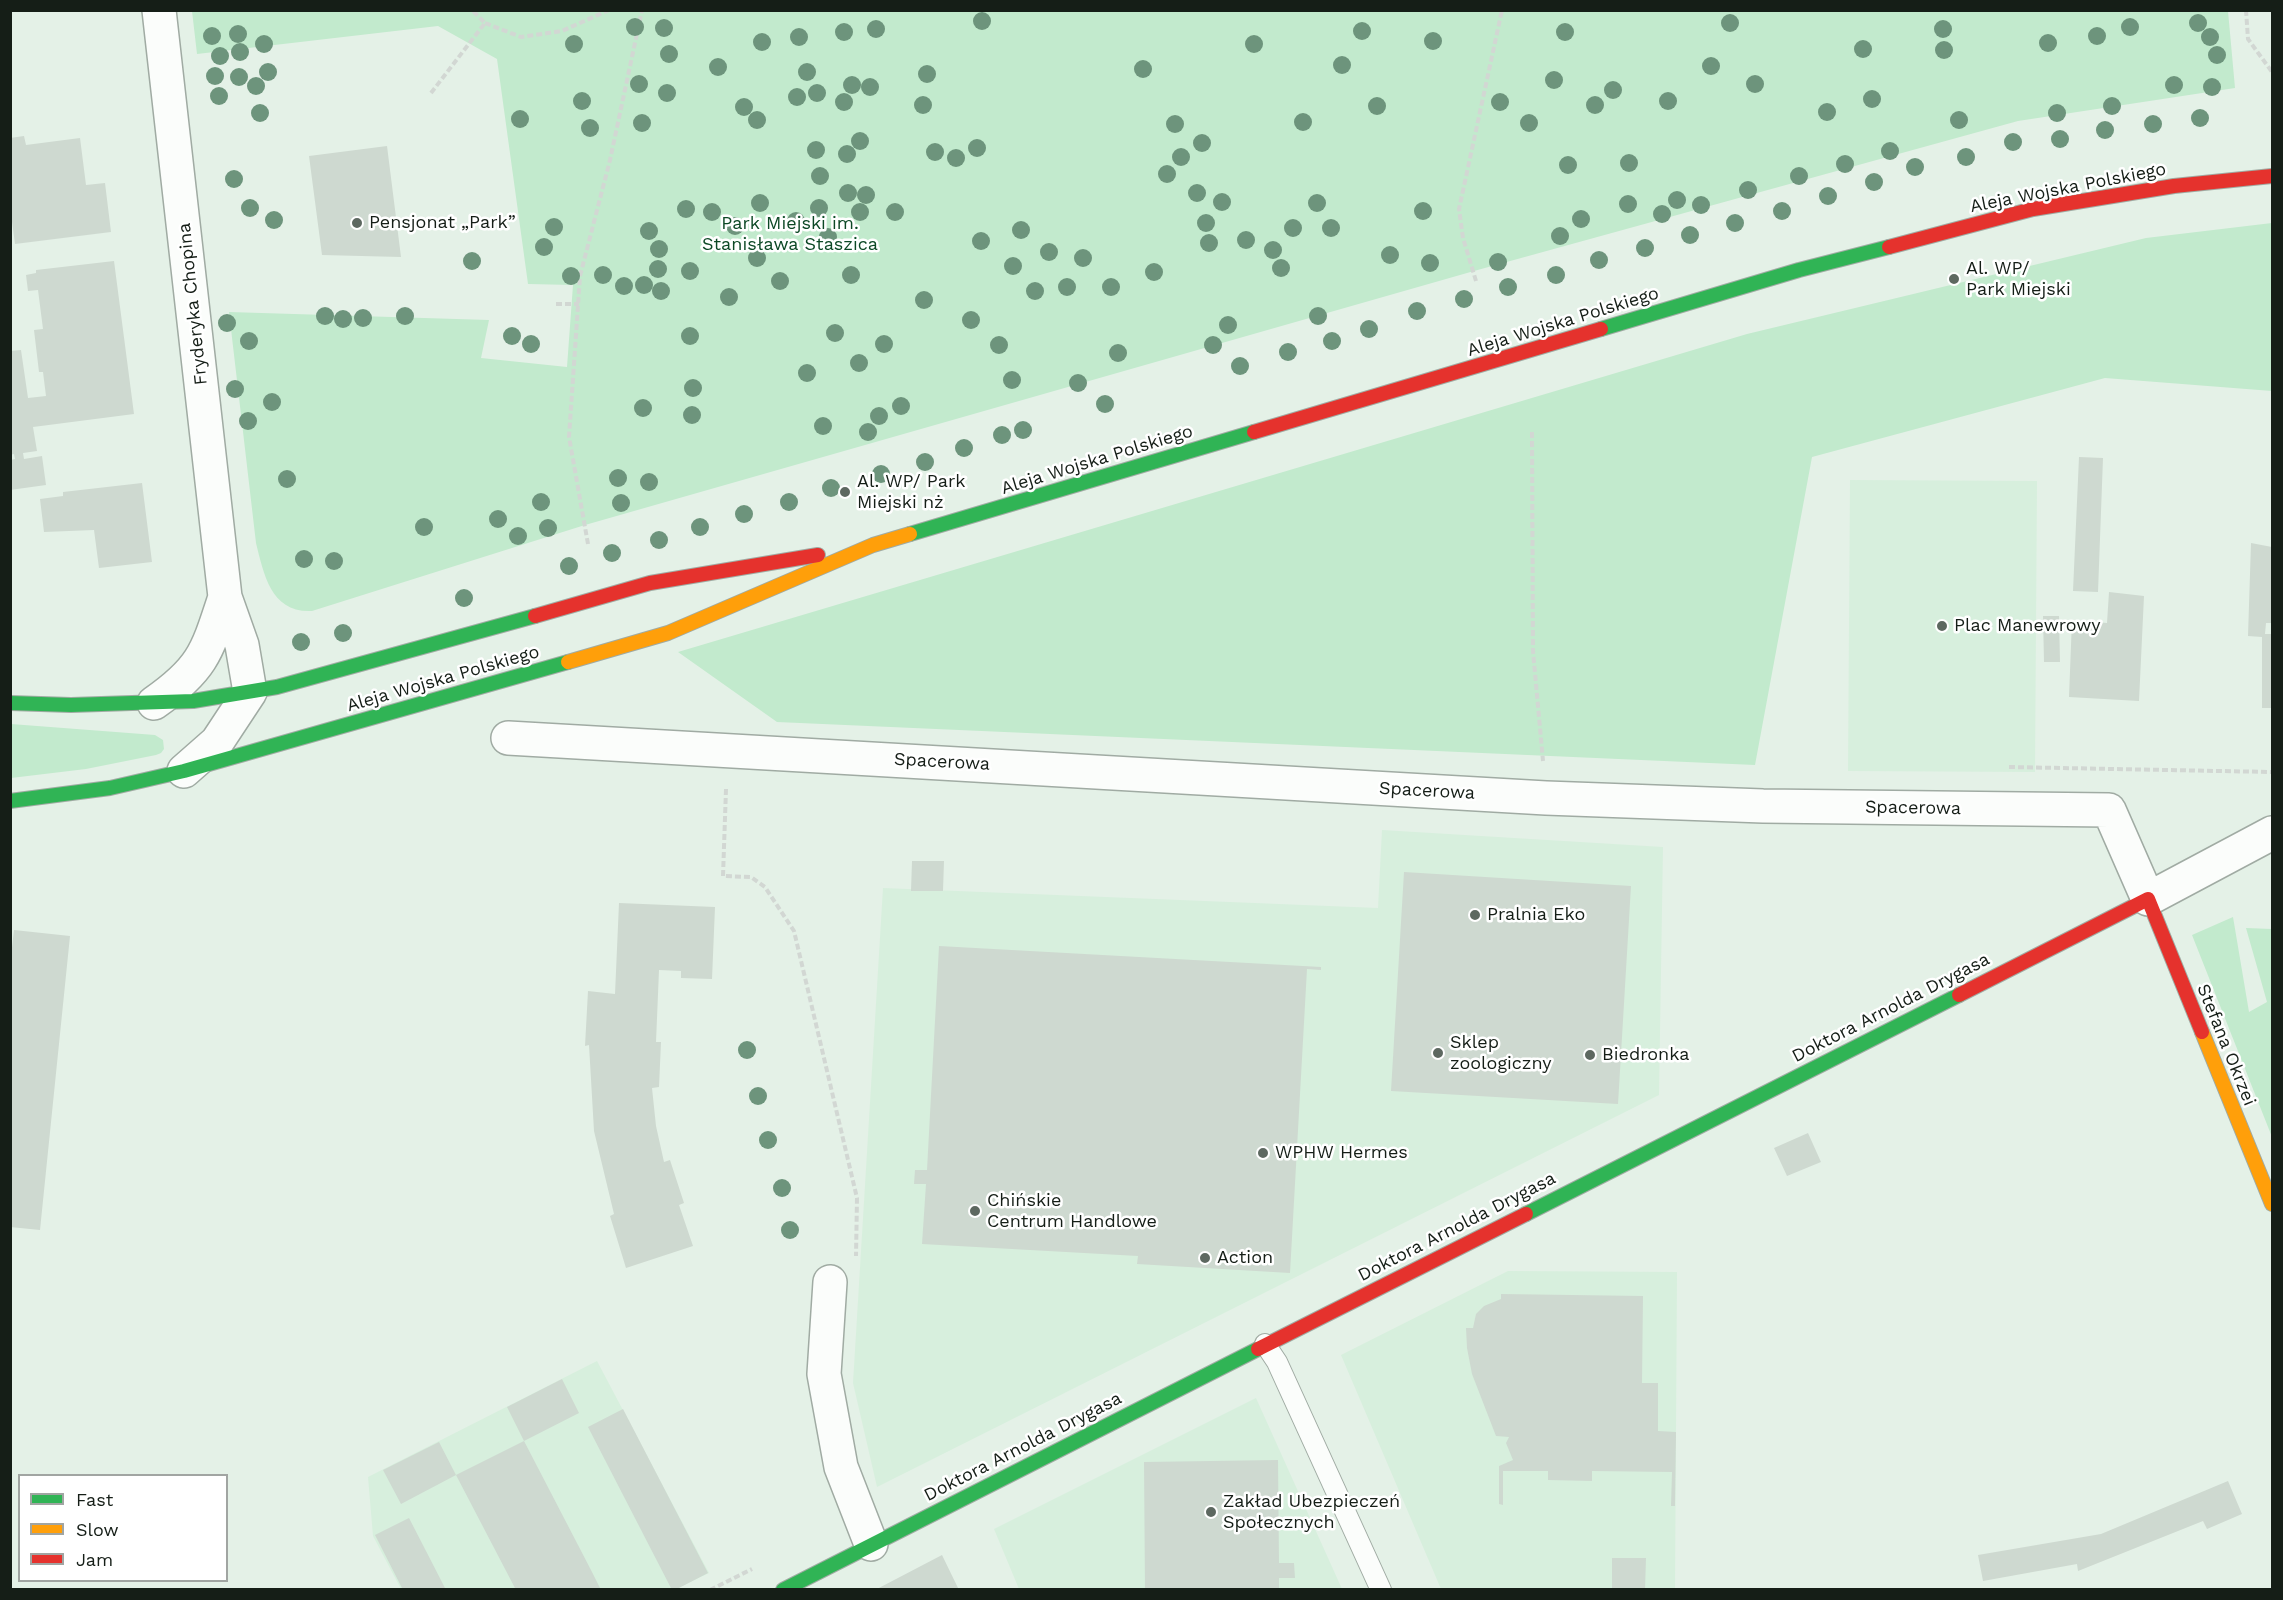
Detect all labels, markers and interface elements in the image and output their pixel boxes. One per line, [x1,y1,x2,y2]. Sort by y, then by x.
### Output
street label: Aleja Wojska Polskiego [1968,158,2168,218]
place label: Pensjonat „Park” [369,212,516,234]
park label: Park Miejski im. Stanisława Staszica [702,213,878,256]
marker: Pensjonat „Park” [350,216,364,230]
street label: Fryderyka Chopina [174,222,212,386]
place label: Al. WP/ Park Miejski [1966,258,2071,300]
marker: Al. WP/ Park Miejski [1947,272,1961,286]
street label: Aleja Wojska Polskiego [1465,283,1661,361]
street label: Aleja Wojska Polskiego [999,421,1195,499]
place label: Al. WP/ Park Miejski nż [857,471,966,514]
marker: Al. WP/ Park Miejski nż [838,485,852,499]
place label: Plac Manewrowy [1954,615,2101,637]
marker: Plac Manewrowy [1935,619,1949,633]
street label: Aleja Wojska Polskiego [344,641,542,717]
street label: Spacerowa [894,749,990,775]
street label: Spacerowa [1379,778,1475,804]
street label: Spacerowa [1865,796,1961,820]
place label: Pralnia Eko [1487,904,1585,926]
marker: Pralnia Eko [1468,908,1482,922]
street label: Doktora Arnolda Drygasa [1789,949,1993,1067]
street label: Stefana Okrzei [2192,981,2260,1109]
place label: Sklep zoologiczny [1450,1032,1552,1074]
place label: Biedronka [1602,1044,1689,1066]
marker: Sklep zoologiczny [1431,1046,1445,1060]
marker: Biedronka [1583,1048,1597,1062]
place label: WPHW Hermes [1275,1142,1408,1164]
marker: WPHW Hermes [1256,1146,1270,1160]
street label: Doktora Arnolda Drygasa [1355,1168,1559,1286]
place label: Chińskie Centrum Handlowe [987,1190,1157,1232]
marker: Chińskie Centrum Handlowe [968,1204,982,1218]
place label: Action [1217,1247,1273,1269]
marker: Action [1198,1251,1212,1265]
street label: Doktora Arnolda Drygasa [921,1388,1125,1506]
legend [18,1474,228,1582]
text: Fast [76,1489,113,1510]
place label: Zakład Ubezpieczeń Społecznych [1223,1491,1400,1534]
marker: Zakład Ubezpieczeń Społecznych [1204,1505,1218,1519]
text: Slow [76,1519,119,1540]
text: Jam [76,1549,113,1570]

